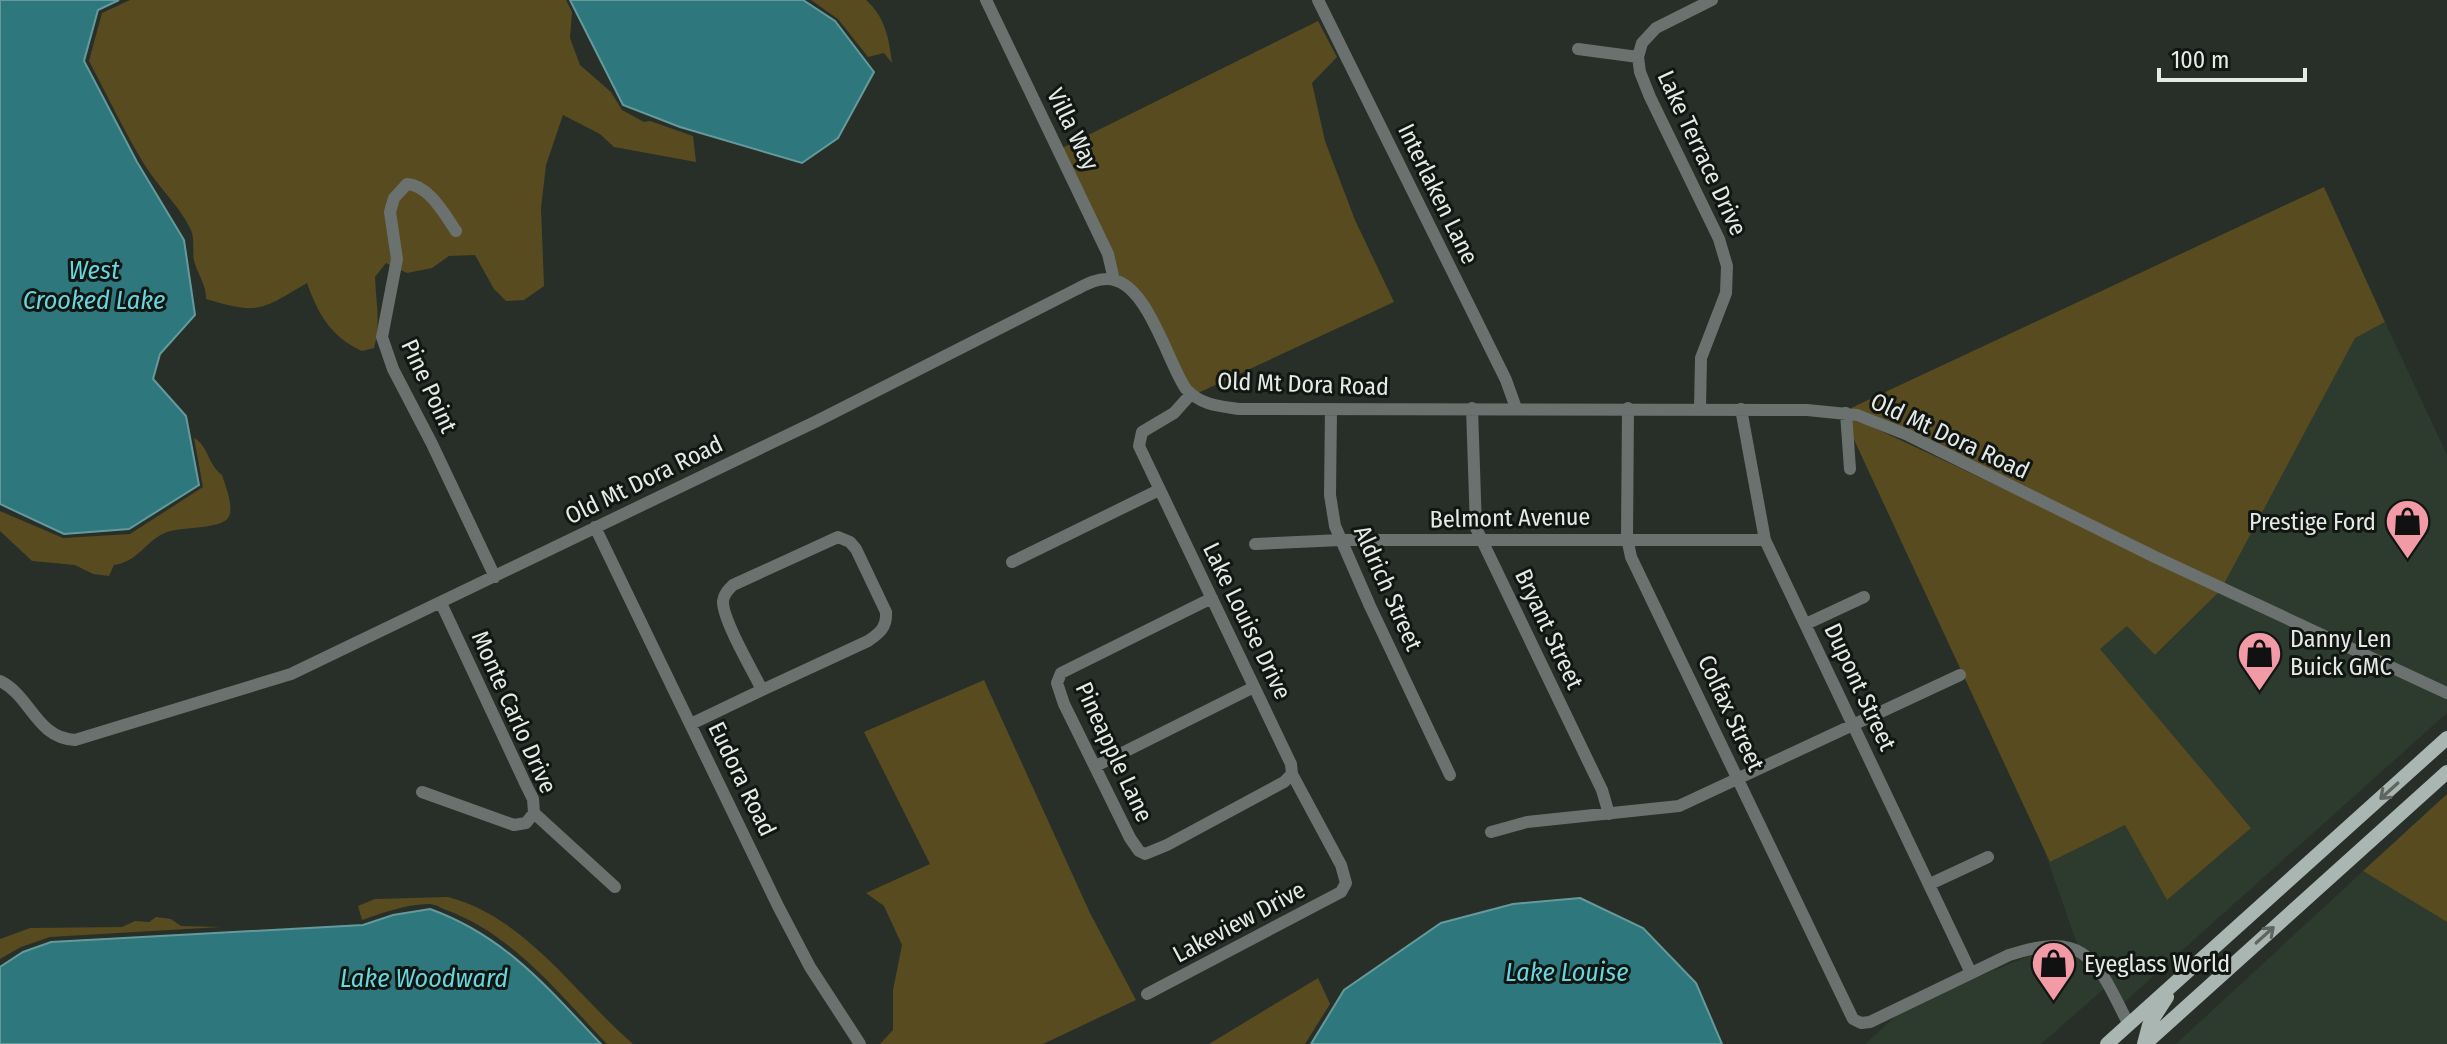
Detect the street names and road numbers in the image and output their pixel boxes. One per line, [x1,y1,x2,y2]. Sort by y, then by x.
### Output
street label: Lake Terrace Drive [1652,66,1752,240]
street label: Villa Way [1041,84,1105,175]
street label: Interlaken Lane [1392,119,1484,269]
street label: Pine Point [395,335,463,437]
street label: Old Mt Dora Road [1217,367,1389,401]
street label: Old Mt Dora Road [1866,387,2034,485]
street label: Old Mt Dora Road [561,430,727,530]
street label: Belmont Avenue [1429,503,1591,533]
street label: Aldrich Street [1348,521,1428,655]
street label: Lake Louise Drive [1197,538,1297,704]
street label: Bryant Street [1509,565,1589,693]
street label: Dupont Street [1818,619,1902,755]
street label: Monte Carlo Drive [466,627,562,797]
street label: Colfax Street [1692,651,1770,775]
street label: Pineapple Lane [1069,678,1159,826]
street label: Eudora Road [702,717,782,841]
street label: Lakeview Drive [1168,875,1310,969]

